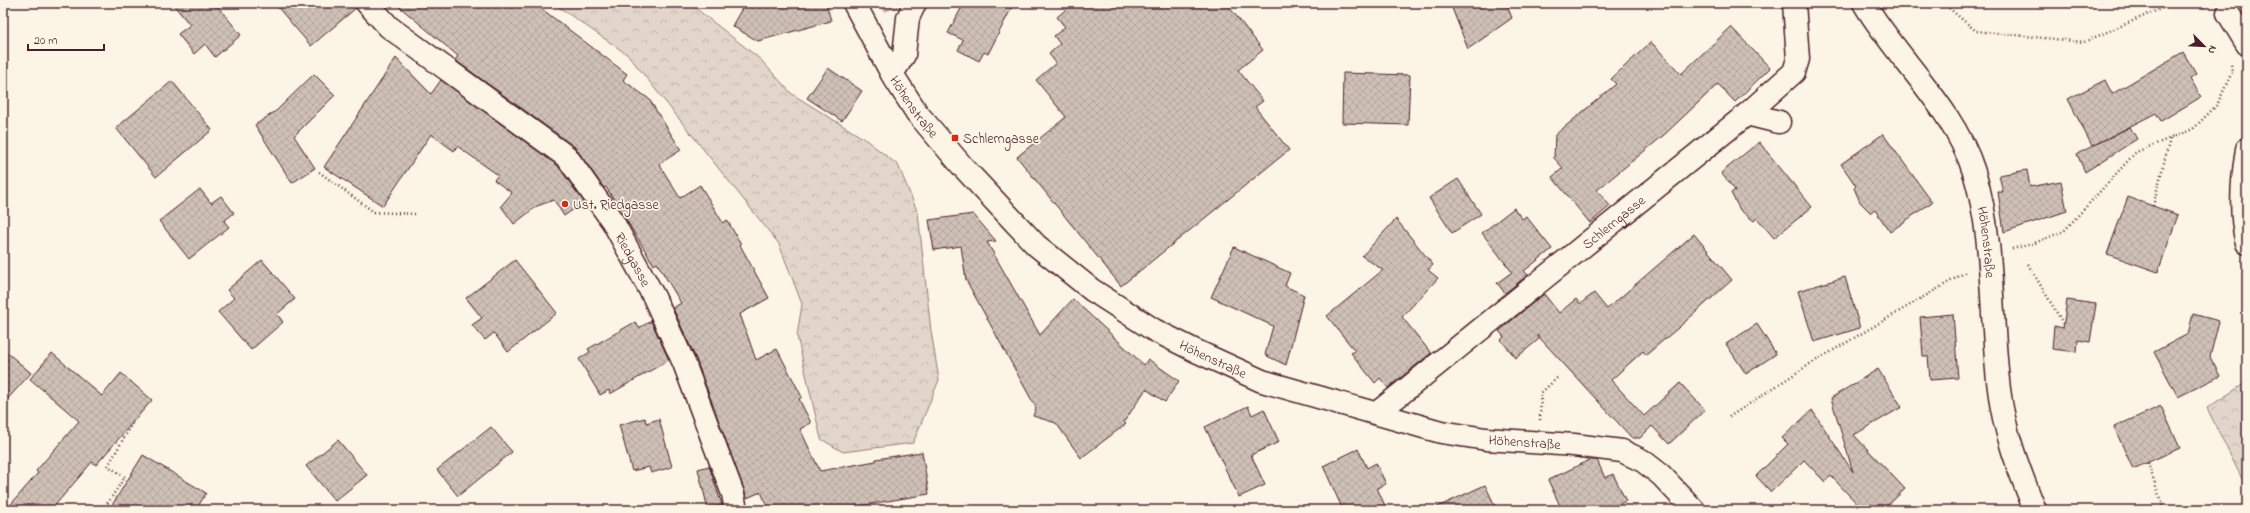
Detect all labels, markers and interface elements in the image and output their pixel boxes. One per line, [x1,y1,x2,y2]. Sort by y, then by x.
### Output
scale bar [28,26,104,52]
north arrow [2184,26,2224,66]
text: 20 m [34,32,57,50]
text: N [2203,43,2221,56]
street label: Höhenstraße [884,72,943,144]
place label: Schlerngasse [963,129,1040,151]
marker: Schlerngasse [950,133,960,143]
street label: Schlerngasse [1578,191,1651,255]
place label: Ust. Riedgasse [573,195,660,217]
marker: Ust. Riedgasse [560,199,570,209]
street label: Höhenstraße [1971,205,2000,280]
street label: Riedgasse [609,229,656,291]
street label: Höhenstraße [1175,335,1250,385]
street label: Höhenstraße [1488,430,1562,456]

